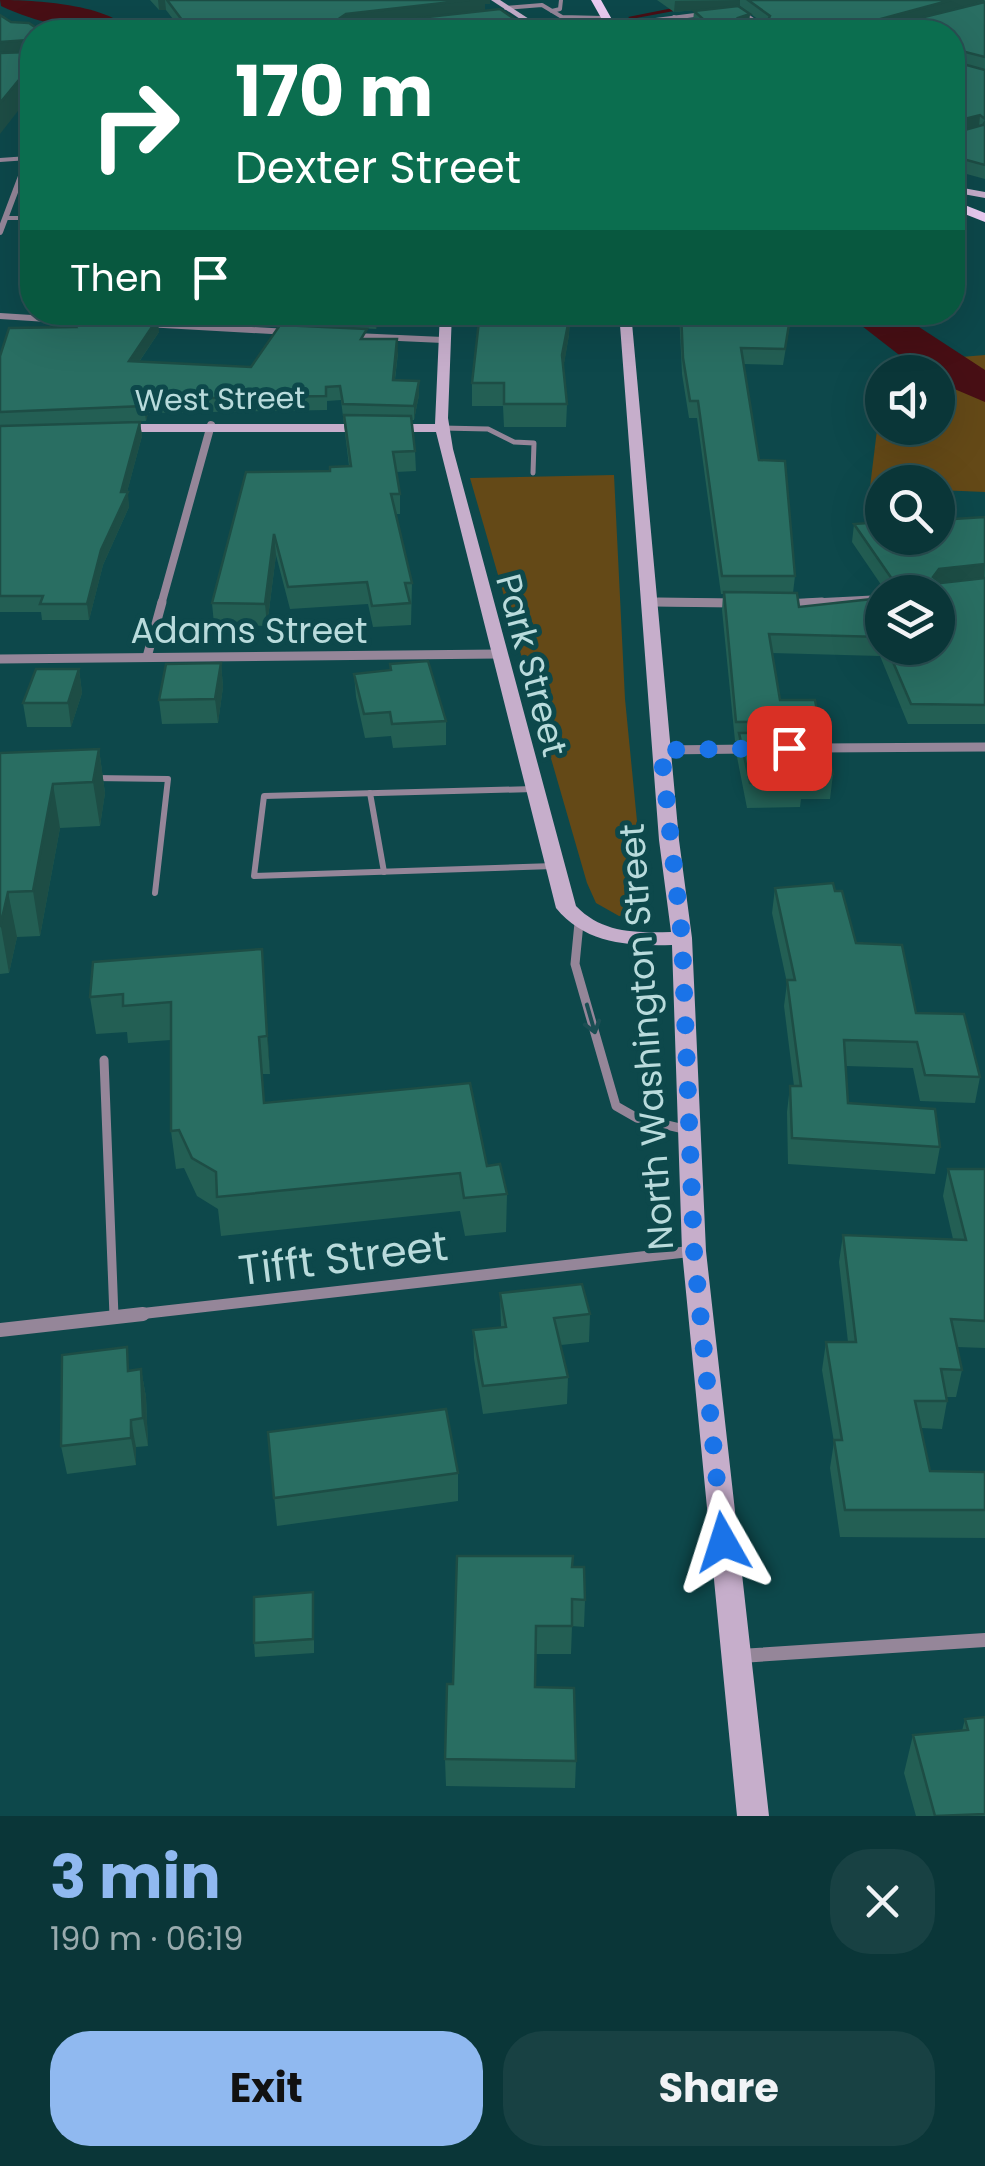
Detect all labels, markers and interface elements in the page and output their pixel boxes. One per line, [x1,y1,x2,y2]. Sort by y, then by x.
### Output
text: 170 m [235,42,433,141]
icon: right [70,60,200,190]
text: Dexter Street [235,136,521,199]
icon: arrive [183,250,238,305]
text: Then [70,251,163,304]
map controls [865,355,955,665]
button: sound [865,355,955,445]
street label: West Street [134,376,306,422]
button: search [865,465,955,555]
street label: Park Street [484,568,580,762]
button: layers [865,575,955,665]
street label: Adams Street [130,606,368,655]
pin [747,706,832,791]
icon: arrive [762,721,817,776]
street label: North Washington Street [607,822,685,1252]
one-way arrow [583,1002,601,1034]
street label: Tifft Street [235,1216,451,1300]
position arrow [671,1490,775,1594]
text: 3 min [50,1835,221,1919]
button: close [830,1849,935,1954]
text: 190 m · 06:19 [50,1916,244,1961]
button: Exit [50,2031,483,2146]
button: Share [503,2031,935,2146]

